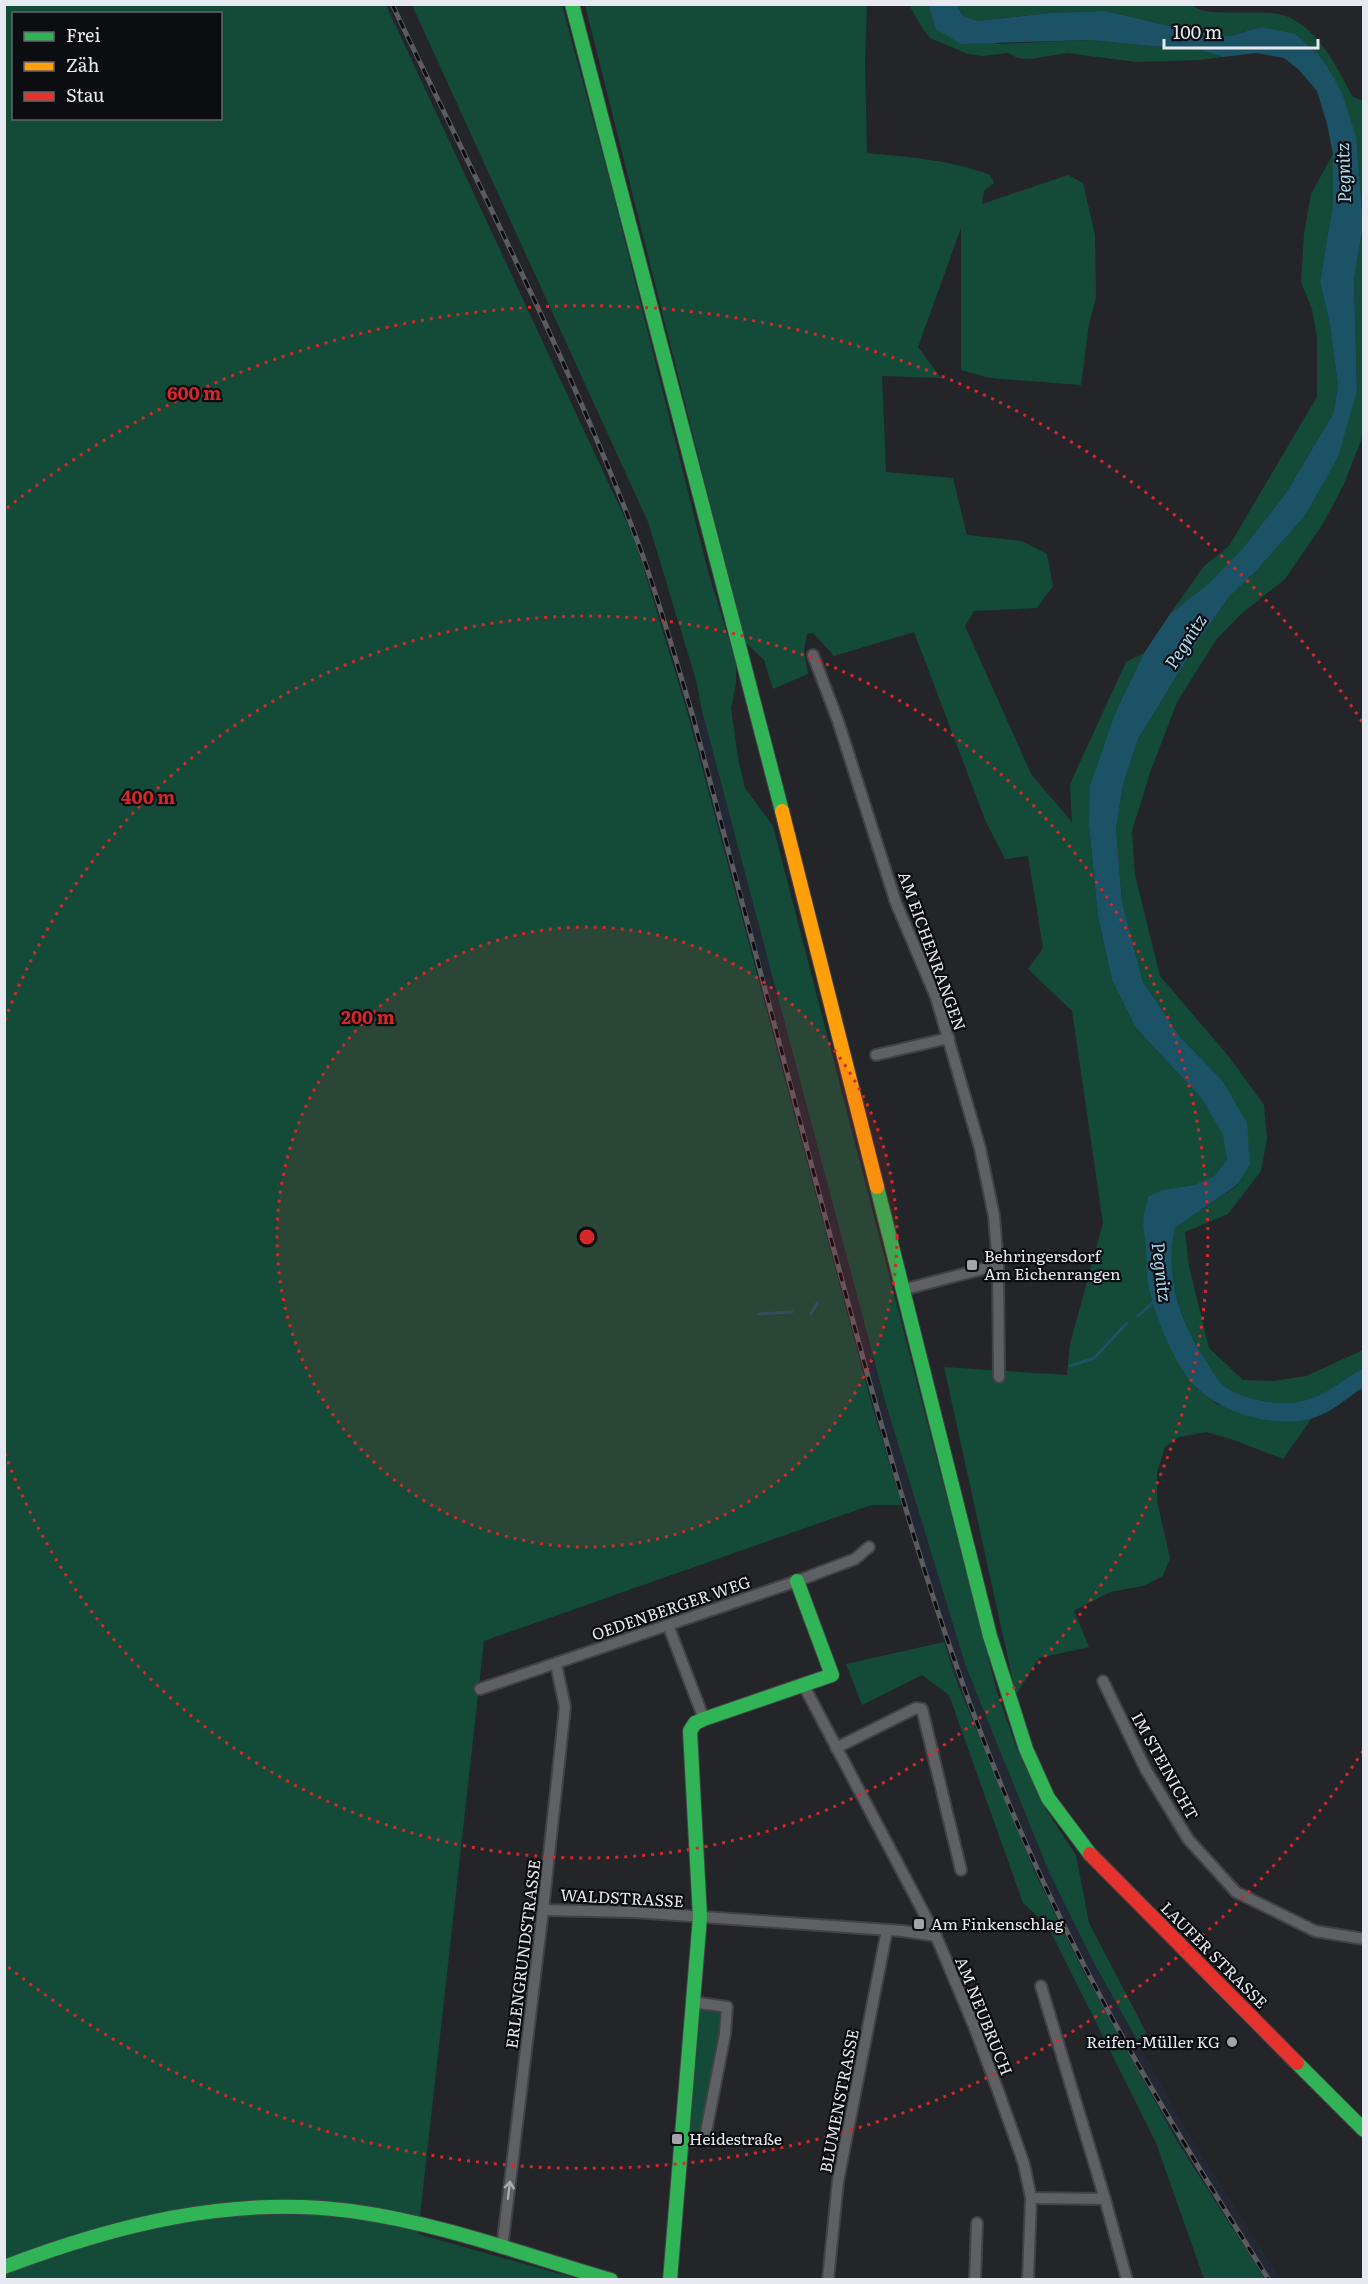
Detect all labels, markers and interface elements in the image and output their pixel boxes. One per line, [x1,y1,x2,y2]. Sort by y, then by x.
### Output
legend [12,12,222,120]
scale bar [1164,12,1318,50]
text: 100 m [1173,18,1222,45]
text: Frei [66,21,100,48]
text: Zäh [66,51,100,78]
text: Stau [66,81,104,108]
water label: Pegnitz [1328,142,1357,204]
text: 600 m [167,379,221,406]
water label: Pegnitz [1157,608,1213,674]
text: 400 m [121,783,175,810]
street label: AM EICHENRANGEN [893,868,973,1034]
text: 200 m [341,1003,395,1030]
centre of rings [577,1227,597,1247]
water label: Pegnitz [1145,1240,1180,1304]
place label: Behringersdorf Am Eichenrangen [984,1243,1121,1285]
marker: Behringersdorf Am Eichenrangen [965,1258,979,1272]
street label: OEDENBERGER WEG [588,1569,753,1646]
street label: IM STEINICHT [1126,1707,1206,1824]
street label: ERLENGRUNDSTRASSE [498,1858,546,2050]
street label: WALDSTRASSE [560,1882,684,1912]
street label: LAUFER STRASSE [1156,1895,1274,2013]
place label: Am Finkenschlag [931,1911,1064,1935]
marker: Am Finkenschlag [912,1917,926,1931]
street label: AM NEUBRUCH [950,1953,1020,2079]
street label: BLUMENSTRASSE [812,2027,864,2175]
place label: Reifen-Müller KG [1086,2029,1220,2053]
marker: Reifen-Müller KG [1225,2035,1239,2049]
place label: Heidestraße [689,2126,782,2150]
marker: Heidestraße [670,2132,684,2146]
one-way arrow [504,2180,515,2200]

